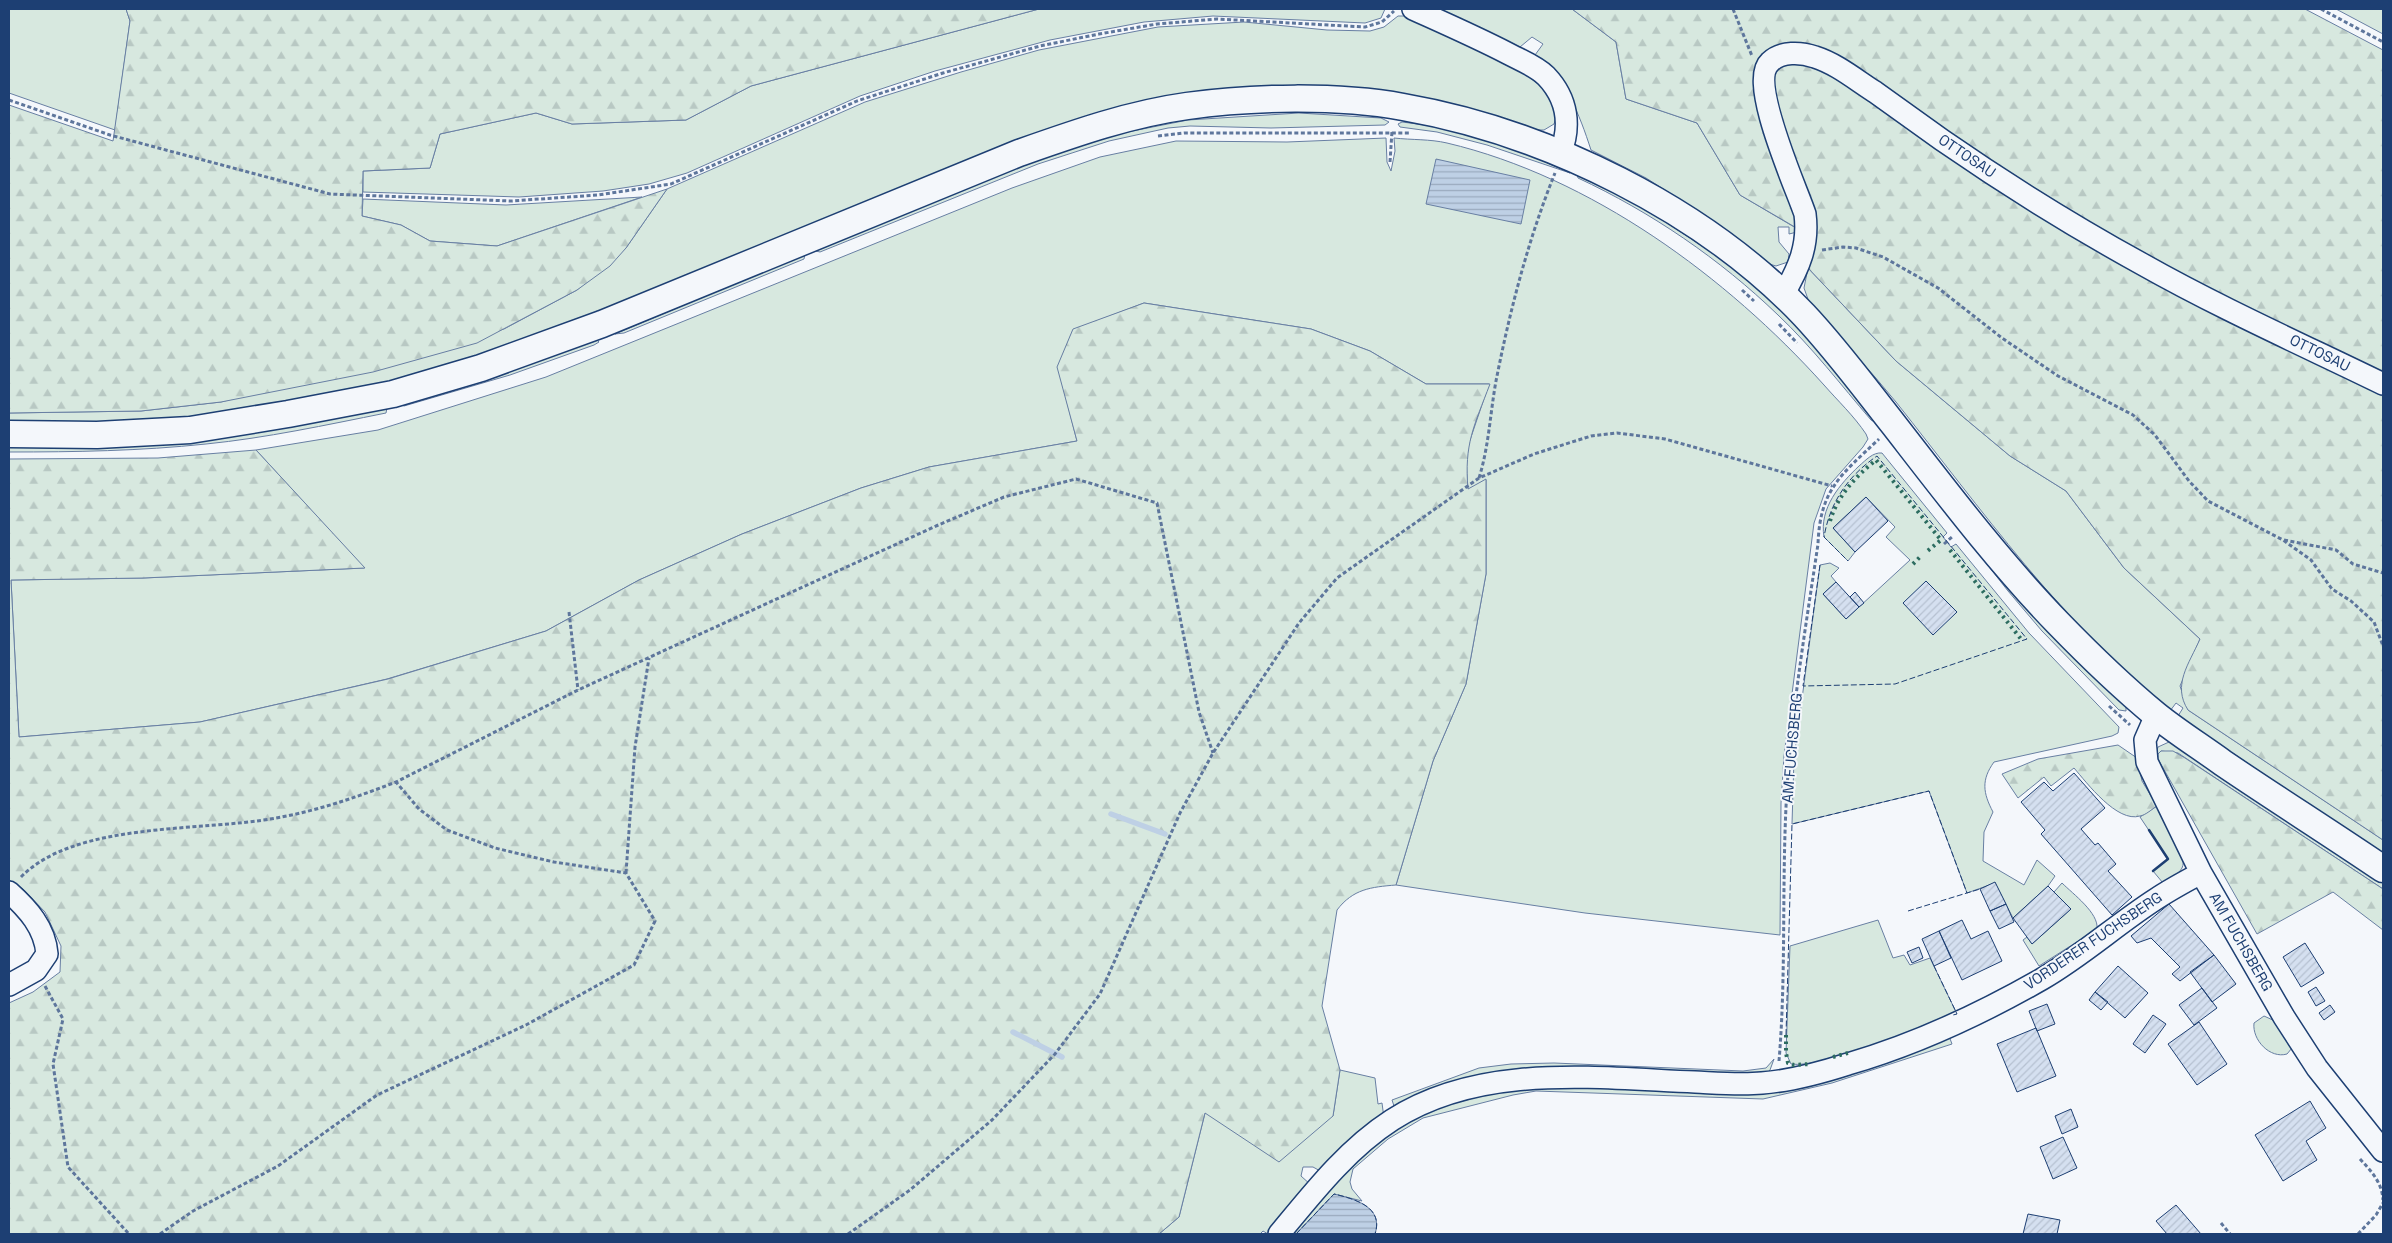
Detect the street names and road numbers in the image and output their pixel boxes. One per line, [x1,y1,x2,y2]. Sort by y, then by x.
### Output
street label: OTTOSAU [1935,129,2000,182]
street label: OTTOSAU [2287,330,2354,375]
street label: AM FUCHSBERG [1777,692,1806,804]
street label: VORDERER FUCHSBERG [2020,887,2165,994]
street label: AM FUCHSBERG [2206,889,2277,994]

